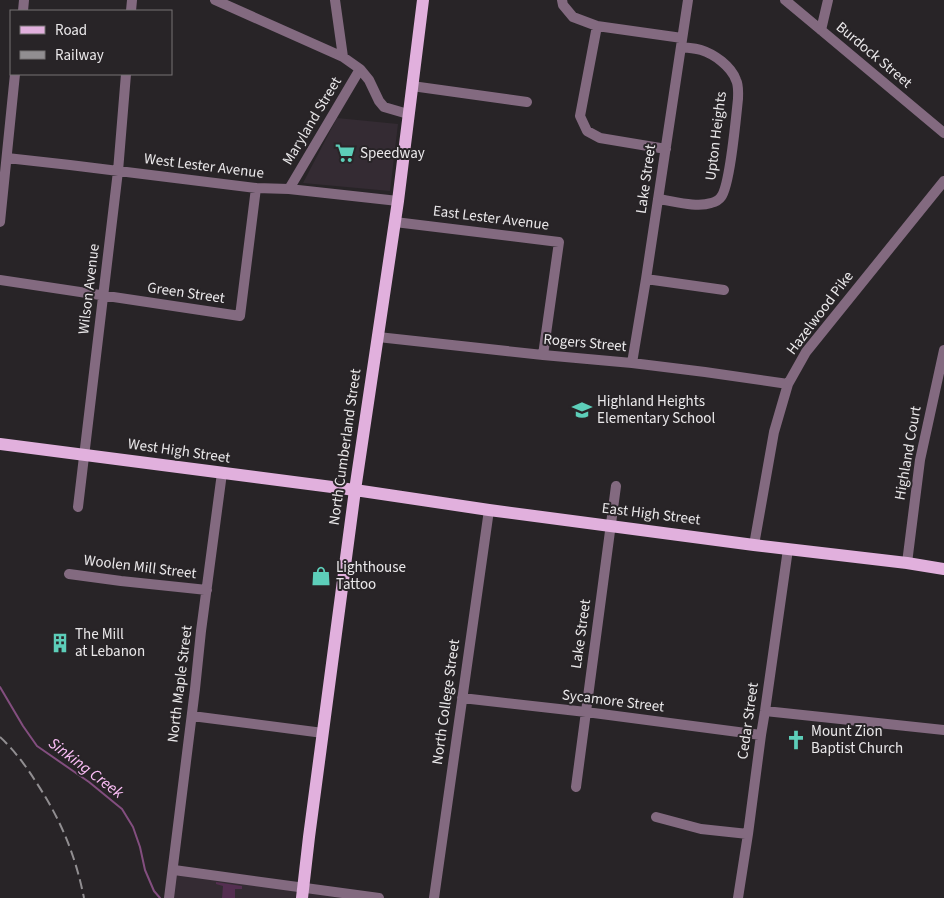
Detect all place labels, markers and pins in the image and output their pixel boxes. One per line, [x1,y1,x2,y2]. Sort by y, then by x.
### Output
supermarket icon: Speedway [334,142,356,164]
place label: Speedway [360,143,425,164]
place label: Highland Heights Elementary School [597,391,715,429]
school or university icon: Highland Heights Elementary School [571,399,593,421]
place label: Lighthouse Tattoo [336,557,406,595]
shop icon: Lighthouse Tattoo [310,565,332,587]
place label: The Mill at Lebanon [75,624,145,662]
building icon: The Mill at Lebanon [49,632,71,654]
place label: Mount Zion Baptist Church [811,721,903,759]
church icon: Mount Zion Baptist Church [785,729,807,751]

